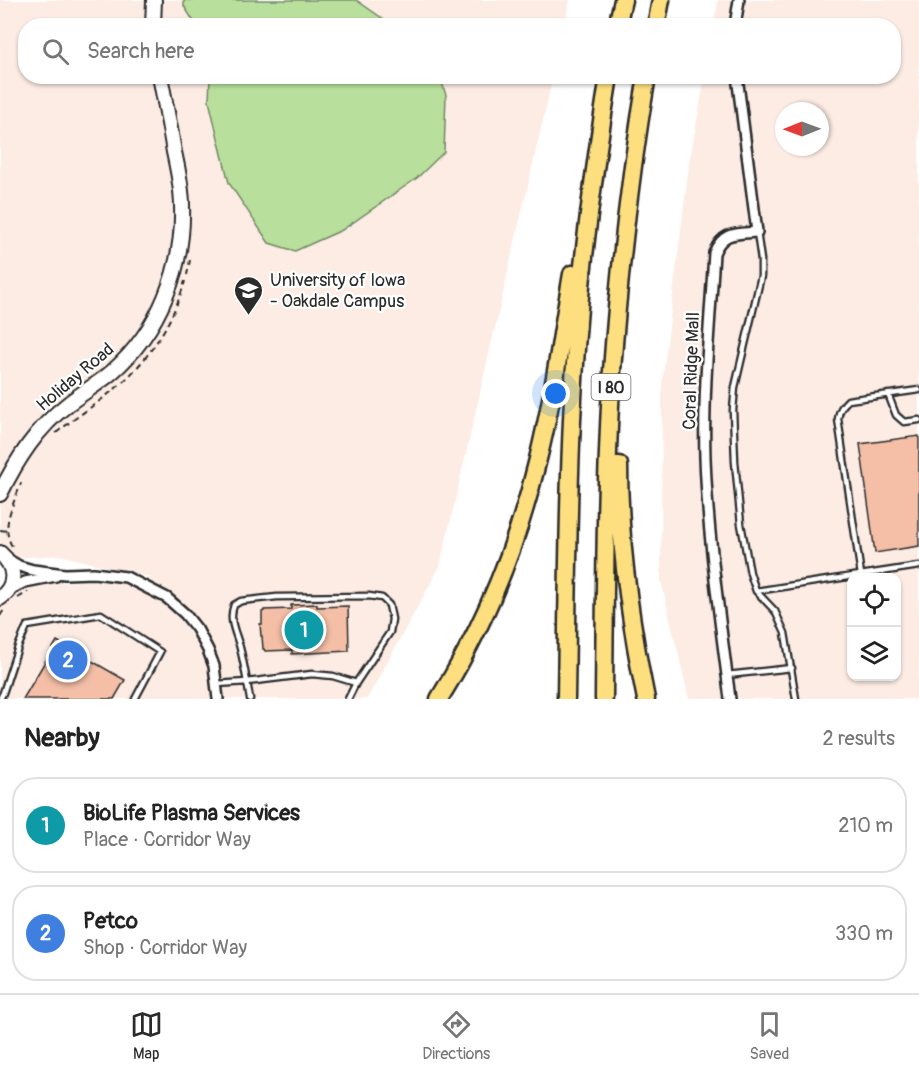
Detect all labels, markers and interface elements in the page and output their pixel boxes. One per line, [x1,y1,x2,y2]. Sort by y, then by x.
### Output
search box [18,18,901,84]
icon: search [39,35,72,68]
text: Search here [87,37,194,65]
north arrow [775,102,829,156]
place label: University of Iowa - Oakdale Campus [270,269,405,313]
school or university icon: University of Iowa - Oakdale Campus [233,274,265,316]
street label: Coral Ridge Mall [678,312,705,430]
street label: Holiday Road [32,338,119,417]
road number: I 80 [592,374,630,400]
your location [541,379,570,408]
map controls [847,573,901,681]
button: locate [847,573,901,627]
pin: 1 [284,608,324,652]
button: layers [847,627,901,681]
pin: 2 [48,638,88,682]
text: Nearby [24,722,100,754]
text: 2 results [823,726,895,751]
text: BioLife Plasma Services [83,799,300,827]
text: 1 [42,813,49,838]
text: 210 m [838,813,893,838]
text: Place · Corridor Way [83,827,251,852]
text: Petco [83,907,138,935]
text: 2 [40,921,51,946]
text: 330 m [835,921,893,946]
text: Shop · Corridor Way [83,935,247,960]
tab: Map [130,1008,163,1064]
tab: Directions [422,1008,490,1064]
tab: Saved [750,1008,789,1064]

